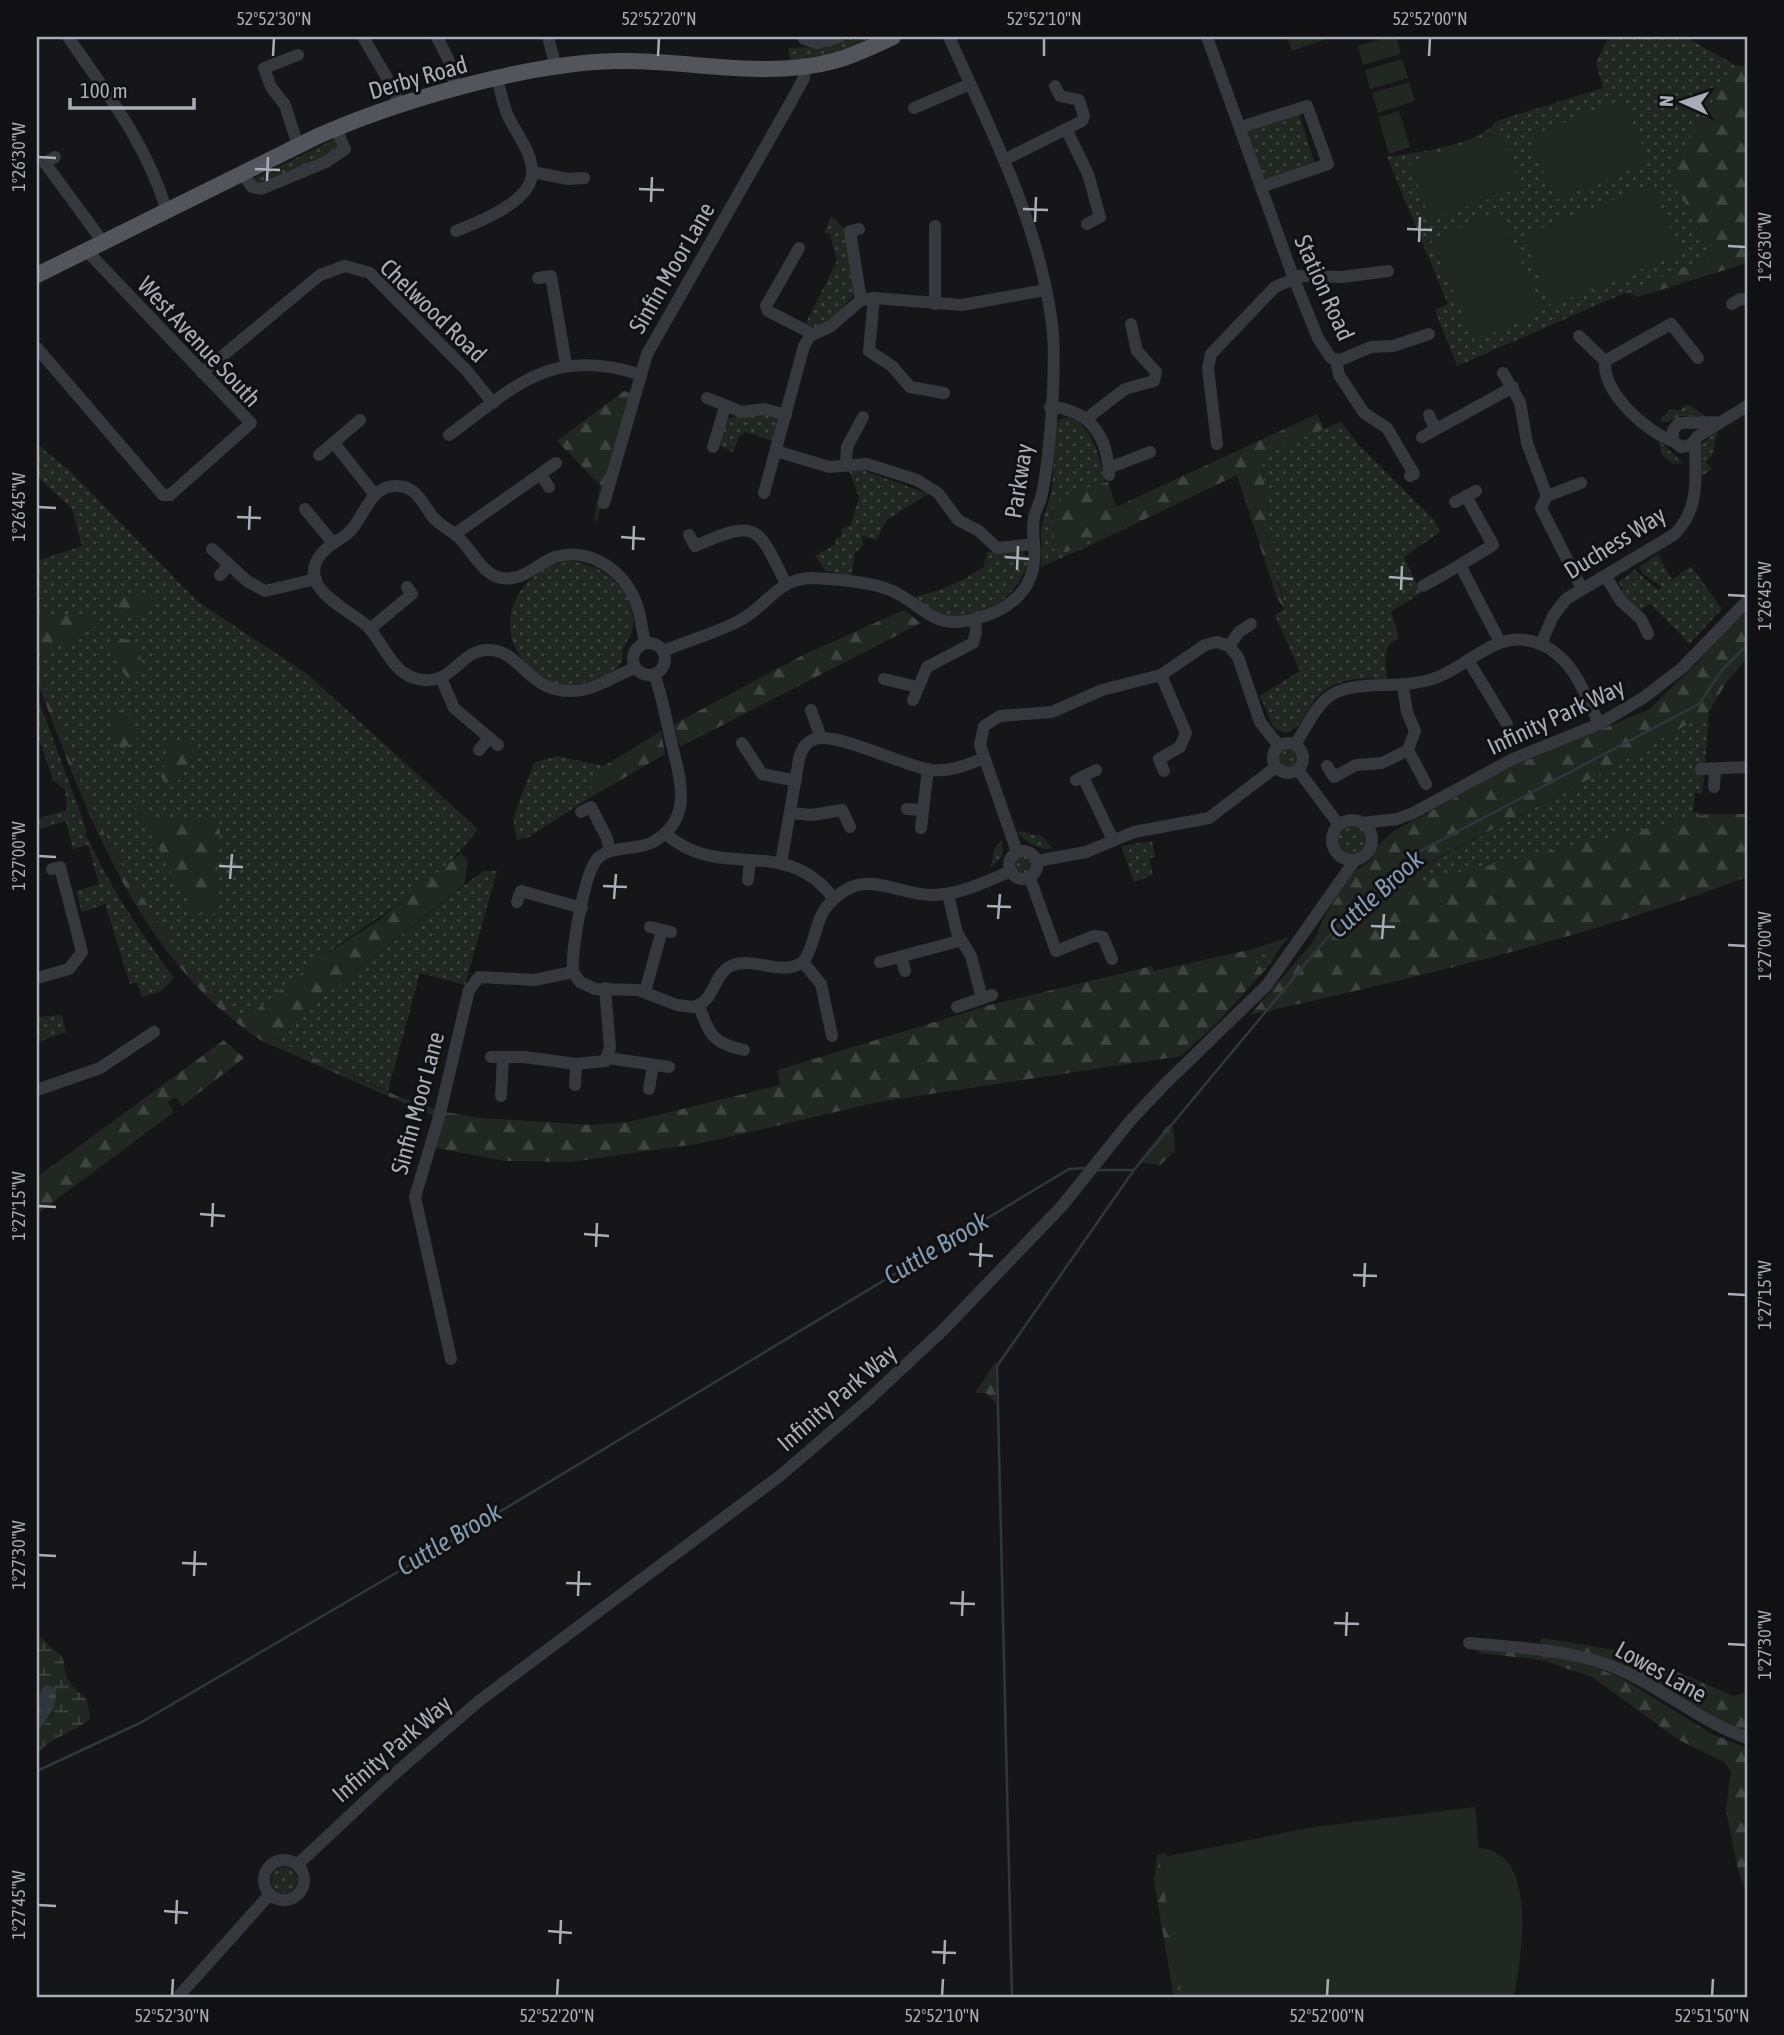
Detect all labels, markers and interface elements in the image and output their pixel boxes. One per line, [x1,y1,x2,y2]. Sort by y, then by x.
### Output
text: 52°52'30"N [236,8,312,29]
text: 52°52'20"N [621,8,697,29]
text: 52°52'10"N [1006,8,1082,29]
text: 52°52'00"N [1392,8,1468,29]
street label: Derby Road [365,51,470,104]
scale bar [70,66,194,110]
north arrow [1648,66,1718,136]
text: 100 m [80,78,128,102]
text: N [1655,95,1677,107]
text: 1°26'30"W [8,122,29,192]
street label: Sinfin Moor Lane [623,198,720,338]
text: 1°26'30"W [1754,212,1775,282]
street label: Station Road [1289,231,1360,345]
street label: Chelwood Road [375,253,492,368]
street label: West Avenue South [132,271,266,412]
street label: Parkway [999,442,1038,520]
text: 1°26'45"W [8,472,29,542]
street label: Duchess Way [1559,501,1670,584]
text: 1°26'45"W [1754,561,1775,631]
street label: Infinity Park Way [1483,673,1629,760]
text: 1°27'00"W [8,821,29,891]
water label: Cuttle Brook [1323,844,1430,944]
text: 1°27'00"W [1754,911,1775,981]
street label: Sinfin Moor Lane [386,1029,449,1177]
text: 1°27'15"W [8,1171,29,1241]
water label: Cuttle Brook [878,1205,994,1291]
text: 1°27'15"W [1754,1260,1775,1330]
street label: Infinity Park Way [772,1339,902,1456]
water label: Cuttle Brook [391,1496,507,1582]
text: 1°27'30"W [8,1520,29,1590]
text: 1°27'30"W [1754,1610,1775,1680]
street label: Lowes Lane [1611,1635,1712,1708]
street label: Infinity Park Way [327,1690,457,1807]
text: 1°27'45"W [8,1870,29,1940]
text: 52°52'30"N [134,2005,210,2026]
text: 52°52'20"N [519,2005,595,2026]
text: 52°52'10"N [904,2005,980,2026]
text: 52°52'00"N [1289,2005,1365,2026]
text: 52°51'50"N [1674,2005,1750,2026]

